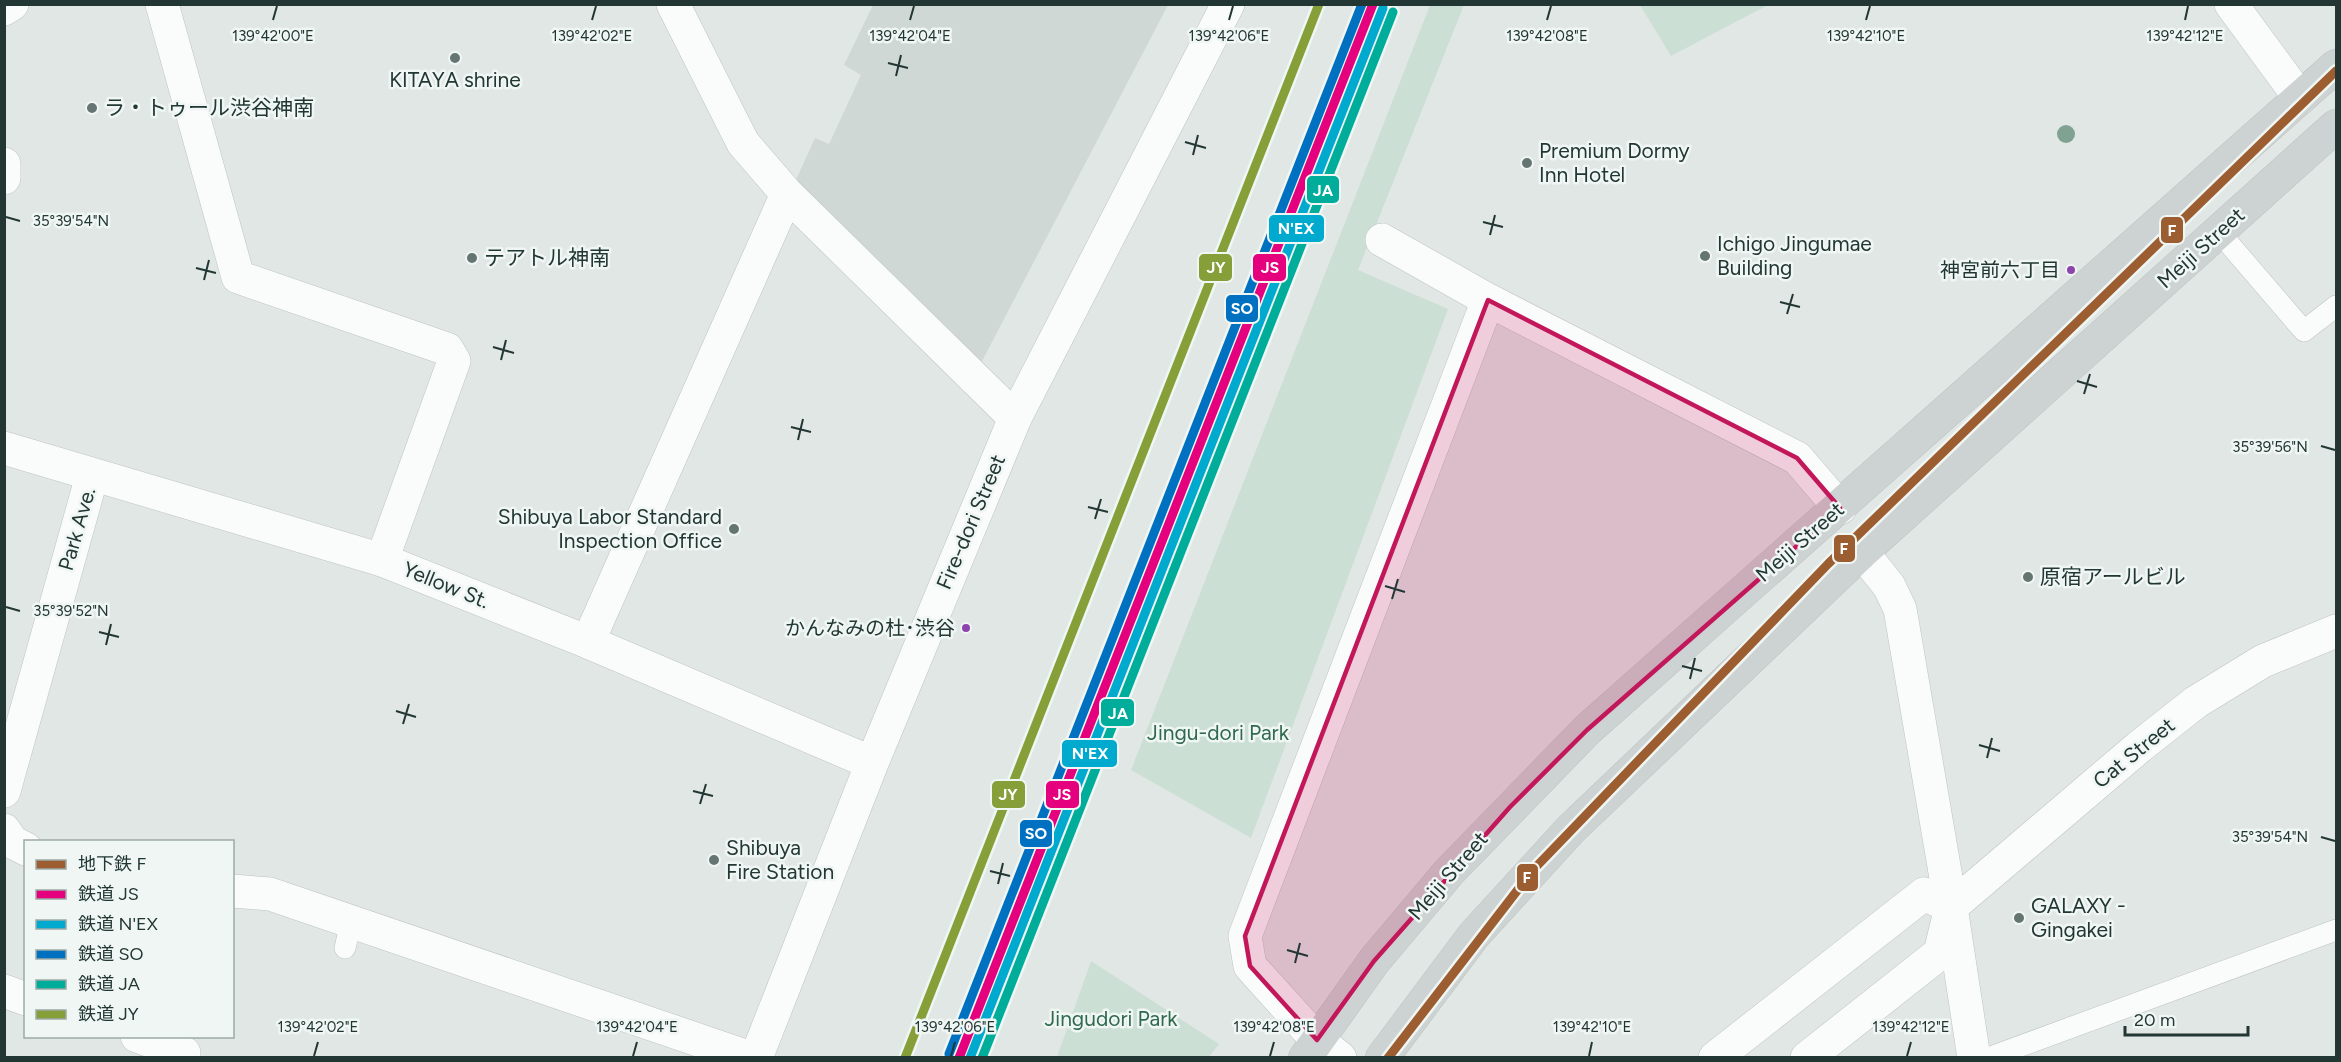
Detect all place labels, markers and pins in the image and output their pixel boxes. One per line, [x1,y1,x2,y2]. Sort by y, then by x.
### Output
marker: KITAYA shrine [448,51,462,65]
place label: KITAYA shrine [389,67,521,92]
place label: ラ・トゥール渋谷神南 [104,95,314,120]
marker: ラ・トゥール渋谷神南 [85,101,99,115]
place label: Premium Dormy Inn Hotel [1539,138,1690,187]
marker: Premium Dormy Inn Hotel [1520,156,1534,170]
place label: Ichigo Jingumae Building [1717,231,1872,280]
place label: テアトル神南 [484,245,610,270]
marker: Ichigo Jingumae Building [1698,249,1712,263]
marker: テアトル神南 [465,251,479,265]
place label: 神宮前六丁目 [1940,258,2060,282]
marker: 神宮前六丁目 [2065,264,2077,276]
place label: Shibuya Labor Standard Inspection Office [498,504,722,553]
marker: Shibuya Labor Standard Inspection Office [727,522,741,536]
place label: 原宿アールビル [2040,564,2186,589]
marker: 原宿アールビル [2021,570,2035,584]
place label: かんなみの杜･渋谷 [785,616,955,640]
marker: かんなみの杜･渋谷 [960,622,972,634]
place label: Shibuya Fire Station [726,835,834,884]
marker: Shibuya Fire Station [707,853,721,867]
place label: GALAXY - Gingakei [2031,893,2126,942]
marker: GALAXY - Gingakei [2012,911,2026,925]

